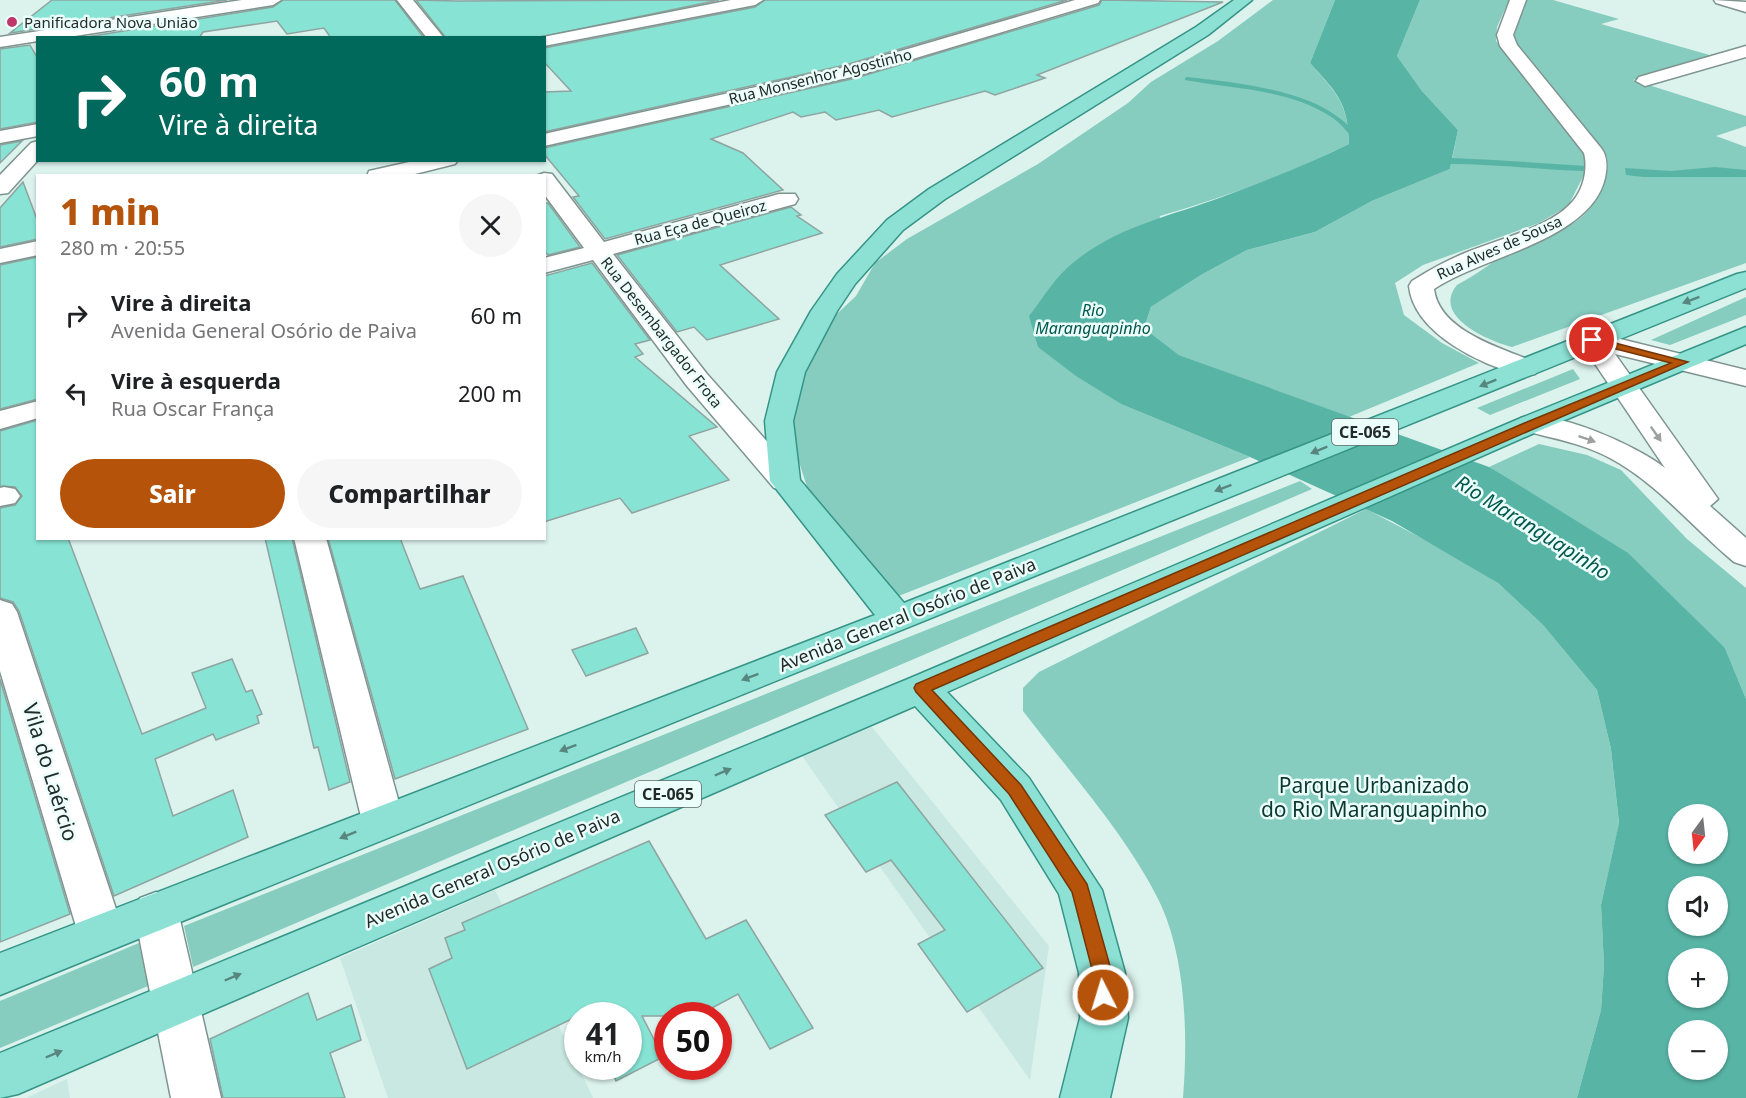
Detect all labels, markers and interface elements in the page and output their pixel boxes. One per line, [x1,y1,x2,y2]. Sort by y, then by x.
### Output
place label: Panificadora Nova União [24,12,198,32]
marker: Panificadora Nova União [5,15,19,29]
street label: Rua Monsenhor Agostinho [726,44,914,108]
text: 60 m [159,52,259,109]
icon: right [60,60,138,138]
text: Vire à direita [159,106,318,143]
text: 1 min [60,187,161,236]
button: close [459,194,522,257]
street label: Rua Eça de Queiroz [632,195,768,249]
street label: Rua Alves de Sousa [1433,210,1565,284]
text: 280 m · 20:55 [60,234,185,261]
street label: Rua Desembargador Frota [597,252,727,412]
text: Vire à direita [111,287,251,317]
one-way arrow [1682,295,1700,305]
icon: right [60,299,93,332]
water label: Rio Maranguapinho [1035,299,1151,339]
text: 60 m [471,300,522,330]
pin [1566,314,1617,365]
text: Avenida General Osório de Paiva [111,317,417,344]
icon: arrive [1575,323,1608,356]
text: Vire à esquerda [111,365,281,395]
icon: left [60,377,93,410]
text: 200 m [458,378,522,408]
one-way arrow [1479,379,1497,388]
text: Rua Oscar França [111,395,274,422]
road number: CE-065 [1332,419,1398,445]
one-way arrow [1650,425,1662,441]
one-way arrow [1578,434,1596,444]
one-way arrow [1310,446,1328,455]
button: Sair [60,459,285,528]
button: Compartilhar [297,459,522,528]
water label: Rio Maranguapinho [1451,469,1615,585]
one-way arrow [1214,483,1232,493]
street label: Avenida General Osório de Paiva [775,551,1039,677]
one-way arrow [741,673,759,683]
street label: Vila do Laércio [17,700,85,844]
one-way arrow [559,743,577,753]
one-way arrow [714,767,731,776]
park label: Parque Urbanizado do Rio Maranguapinho [1261,771,1487,823]
road number: CE-065 [635,781,701,807]
street label: Avenida General Osório de Paiva [361,803,623,933]
north arrow [1668,804,1728,864]
map controls [1668,804,1728,1080]
one-way arrow [338,830,356,840]
button: sound [1668,876,1728,936]
button: + [1668,948,1728,1008]
position arrow [1071,963,1135,1027]
one-way arrow [224,972,242,981]
speed limit sign: 50 [654,1002,732,1080]
text: 41 [586,1013,620,1054]
button: − [1668,1020,1728,1080]
text: km/h [585,1046,621,1066]
one-way arrow [45,1049,63,1059]

